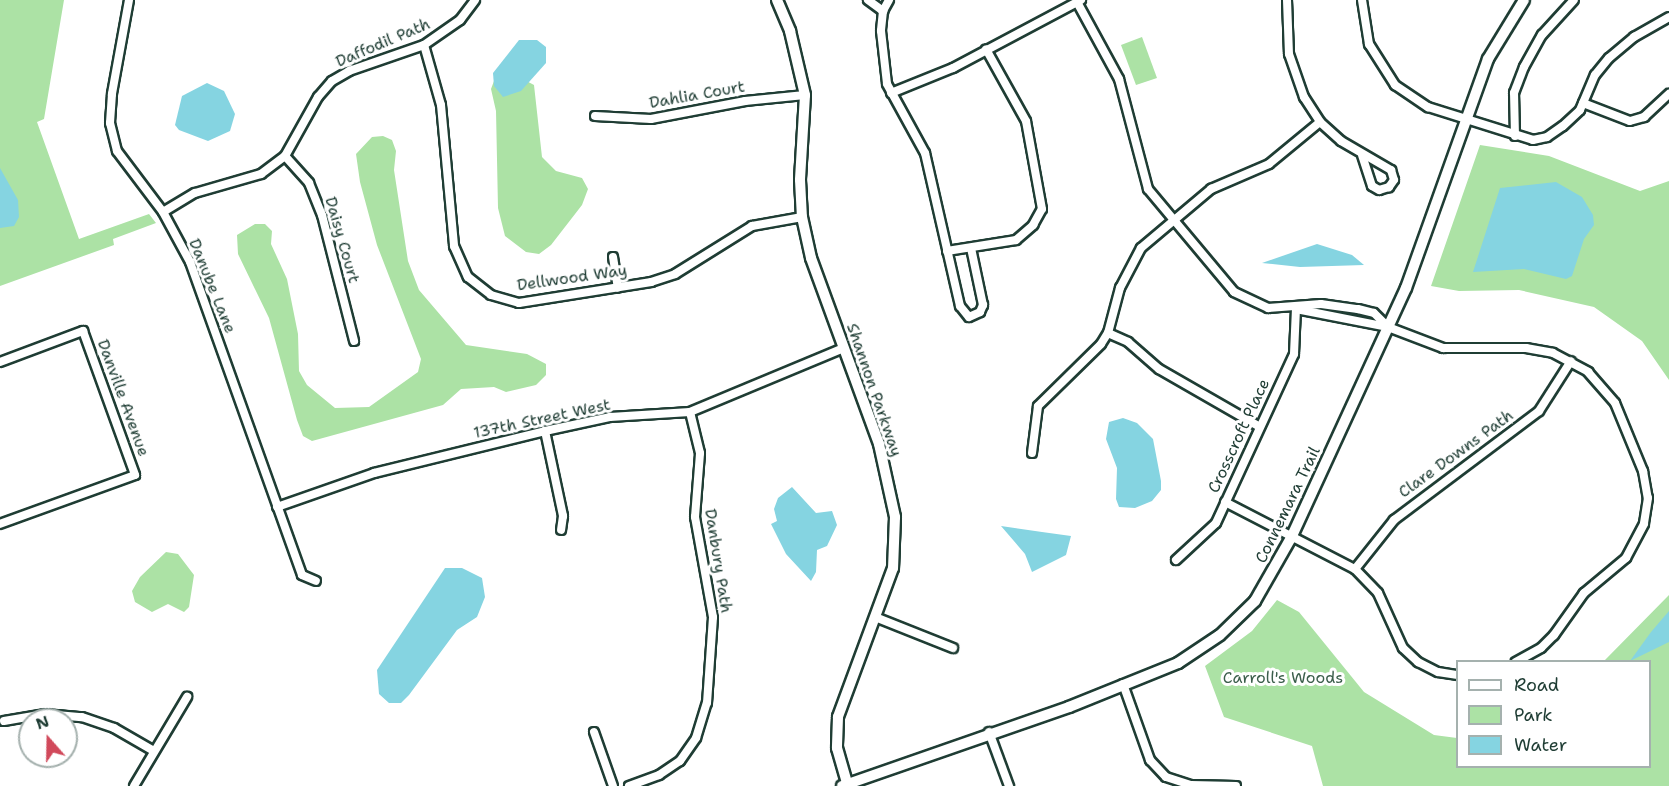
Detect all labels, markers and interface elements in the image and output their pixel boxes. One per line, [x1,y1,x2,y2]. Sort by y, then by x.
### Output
street label: Daffodil Path [333,14,433,72]
street label: Dahlia Court [648,77,746,113]
street label: Daisy Court [321,195,363,285]
street label: Danube Lane [184,236,240,336]
street label: Dellwood Way [516,261,628,295]
street label: Shannon Parkway [842,321,906,459]
street label: Danville Avenue [93,337,153,459]
street label: Crosscroft Place [1204,376,1274,496]
street label: 137th Street West [472,395,612,443]
street label: Clare Downs Path [1395,406,1517,502]
street label: Connemara Trail [1252,444,1324,566]
street label: Danbury Path [700,507,736,615]
legend [1456,660,1651,768]
park label: Carroll's Woods [1223,668,1343,688]
text: Road [1514,673,1559,697]
text: Park [1514,703,1553,727]
north arrow [18,708,78,768]
text: N [33,710,52,735]
text: Water [1514,733,1567,757]

